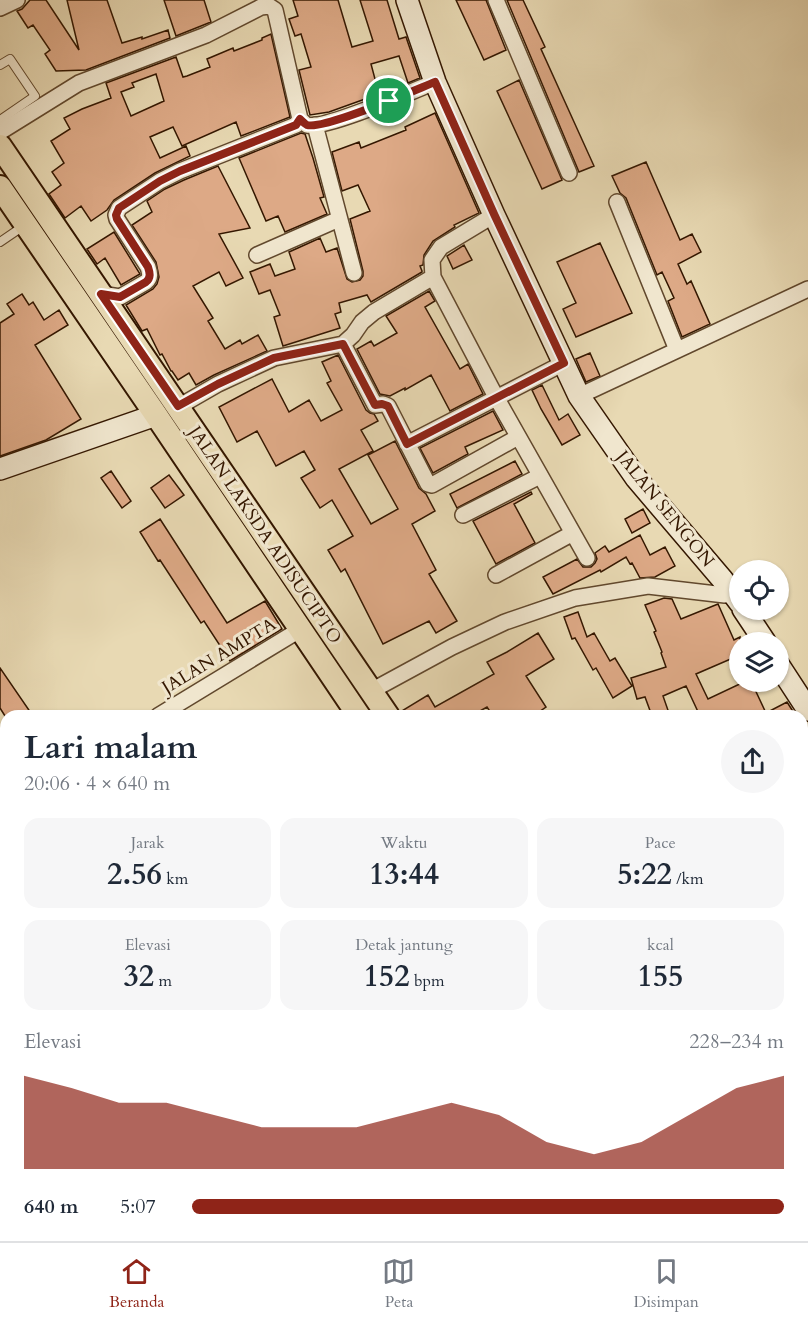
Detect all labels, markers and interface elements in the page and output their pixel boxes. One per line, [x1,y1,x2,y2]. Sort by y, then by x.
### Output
pin [363,75,414,126]
icon: arrive [372,84,405,117]
street label: JALAN LAKSDA ADISUCIPTO [181,419,347,649]
street label: JALAN SENGON [608,443,720,573]
map controls [729,560,789,692]
button: locate [729,560,789,620]
street label: JALAN AMPTA [155,612,281,702]
button: layers [729,632,789,692]
text: Lari malam [24,725,197,770]
button: share [721,730,784,793]
text: 20:06 · 4 × 640 m [24,770,170,797]
text: Jarak [131,832,164,854]
text: Waktu [381,832,427,854]
text: Pace [645,832,676,854]
text: 2.56 [107,854,162,895]
text: 13:44 [369,854,439,895]
text: 5:22 [617,854,672,895]
text: km [162,868,188,890]
text: /km [672,868,704,890]
text: Elevasi [125,934,171,956]
text: Detak jantung [355,934,453,956]
text: kcal [647,934,674,956]
text: 32 [123,956,154,997]
text: 152 [363,956,410,997]
text: 155 [637,956,683,997]
text: m [154,970,172,992]
text: bpm [410,970,445,992]
text: Elevasi [24,1028,82,1055]
text: 228–234 m [689,1028,784,1055]
text: 640 m [24,1193,79,1220]
text: 5:07 [120,1193,156,1220]
tab: Beranda [109,1255,164,1313]
tab: Peta [382,1255,415,1313]
tab: Disimpan [634,1255,699,1313]

